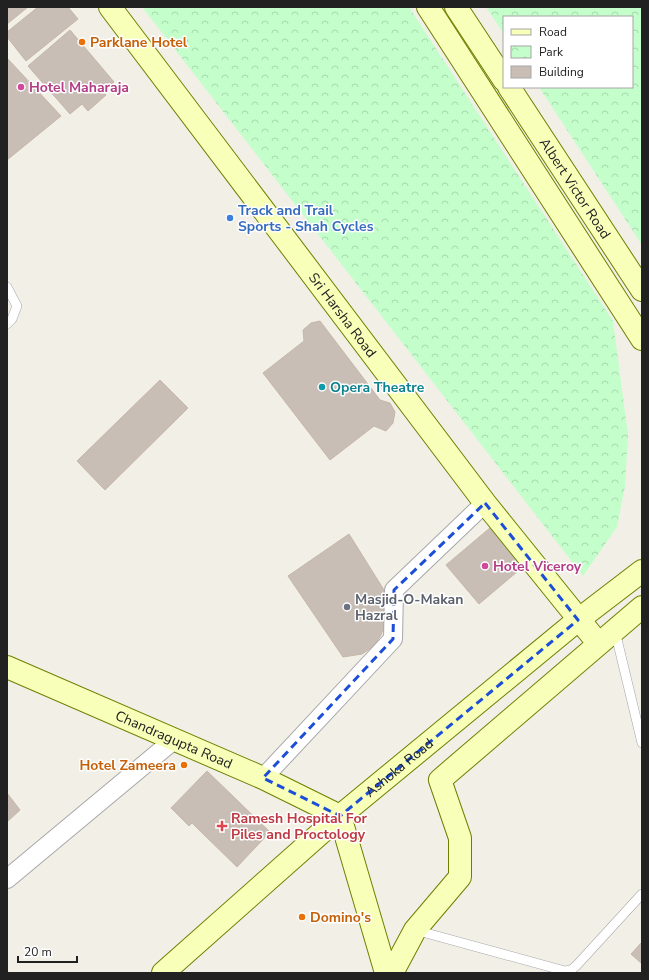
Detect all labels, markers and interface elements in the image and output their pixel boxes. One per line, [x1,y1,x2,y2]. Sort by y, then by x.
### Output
legend [503,16,633,88]
text: Road [539,24,567,40]
place label: Parklane Hotel [90,33,188,52]
marker: Parklane Hotel [77,37,87,47]
text: Park [539,44,564,60]
text: Building [539,64,584,80]
place label: Hotel Maharaja [29,78,129,97]
marker: Hotel Maharaja [16,82,26,92]
street label: Albert Victor Road [535,134,615,242]
place label: Track and Trail Sports - Shah Cycles [238,201,374,236]
marker: Track and Trail Sports - Shah Cycles [225,213,235,223]
street label: Sri Harsha Road [304,269,381,361]
place label: Opera Theatre [330,378,425,397]
marker: Opera Theatre [317,382,327,392]
place label: Hotel Viceroy [493,557,582,576]
marker: Hotel Viceroy [480,561,490,571]
place label: Masjid-O-Makan Hazral [355,590,463,625]
marker: Masjid-O-Makan Hazral [342,602,352,612]
street label: Chandragupta Road [112,706,236,773]
street label: Ashoka Road [361,734,437,801]
place label: Hotel Zameera [80,756,176,775]
marker: Hotel Zameera [179,760,189,770]
place label: Ramesh Hospital For Piles and Proctology [231,809,368,844]
marker: Ramesh Hospital For Piles and Proctology [216,820,228,832]
place label: Domino's [310,908,371,927]
marker: Domino's [297,912,307,922]
scale bar [18,938,77,964]
text: 20 m [24,944,52,960]

